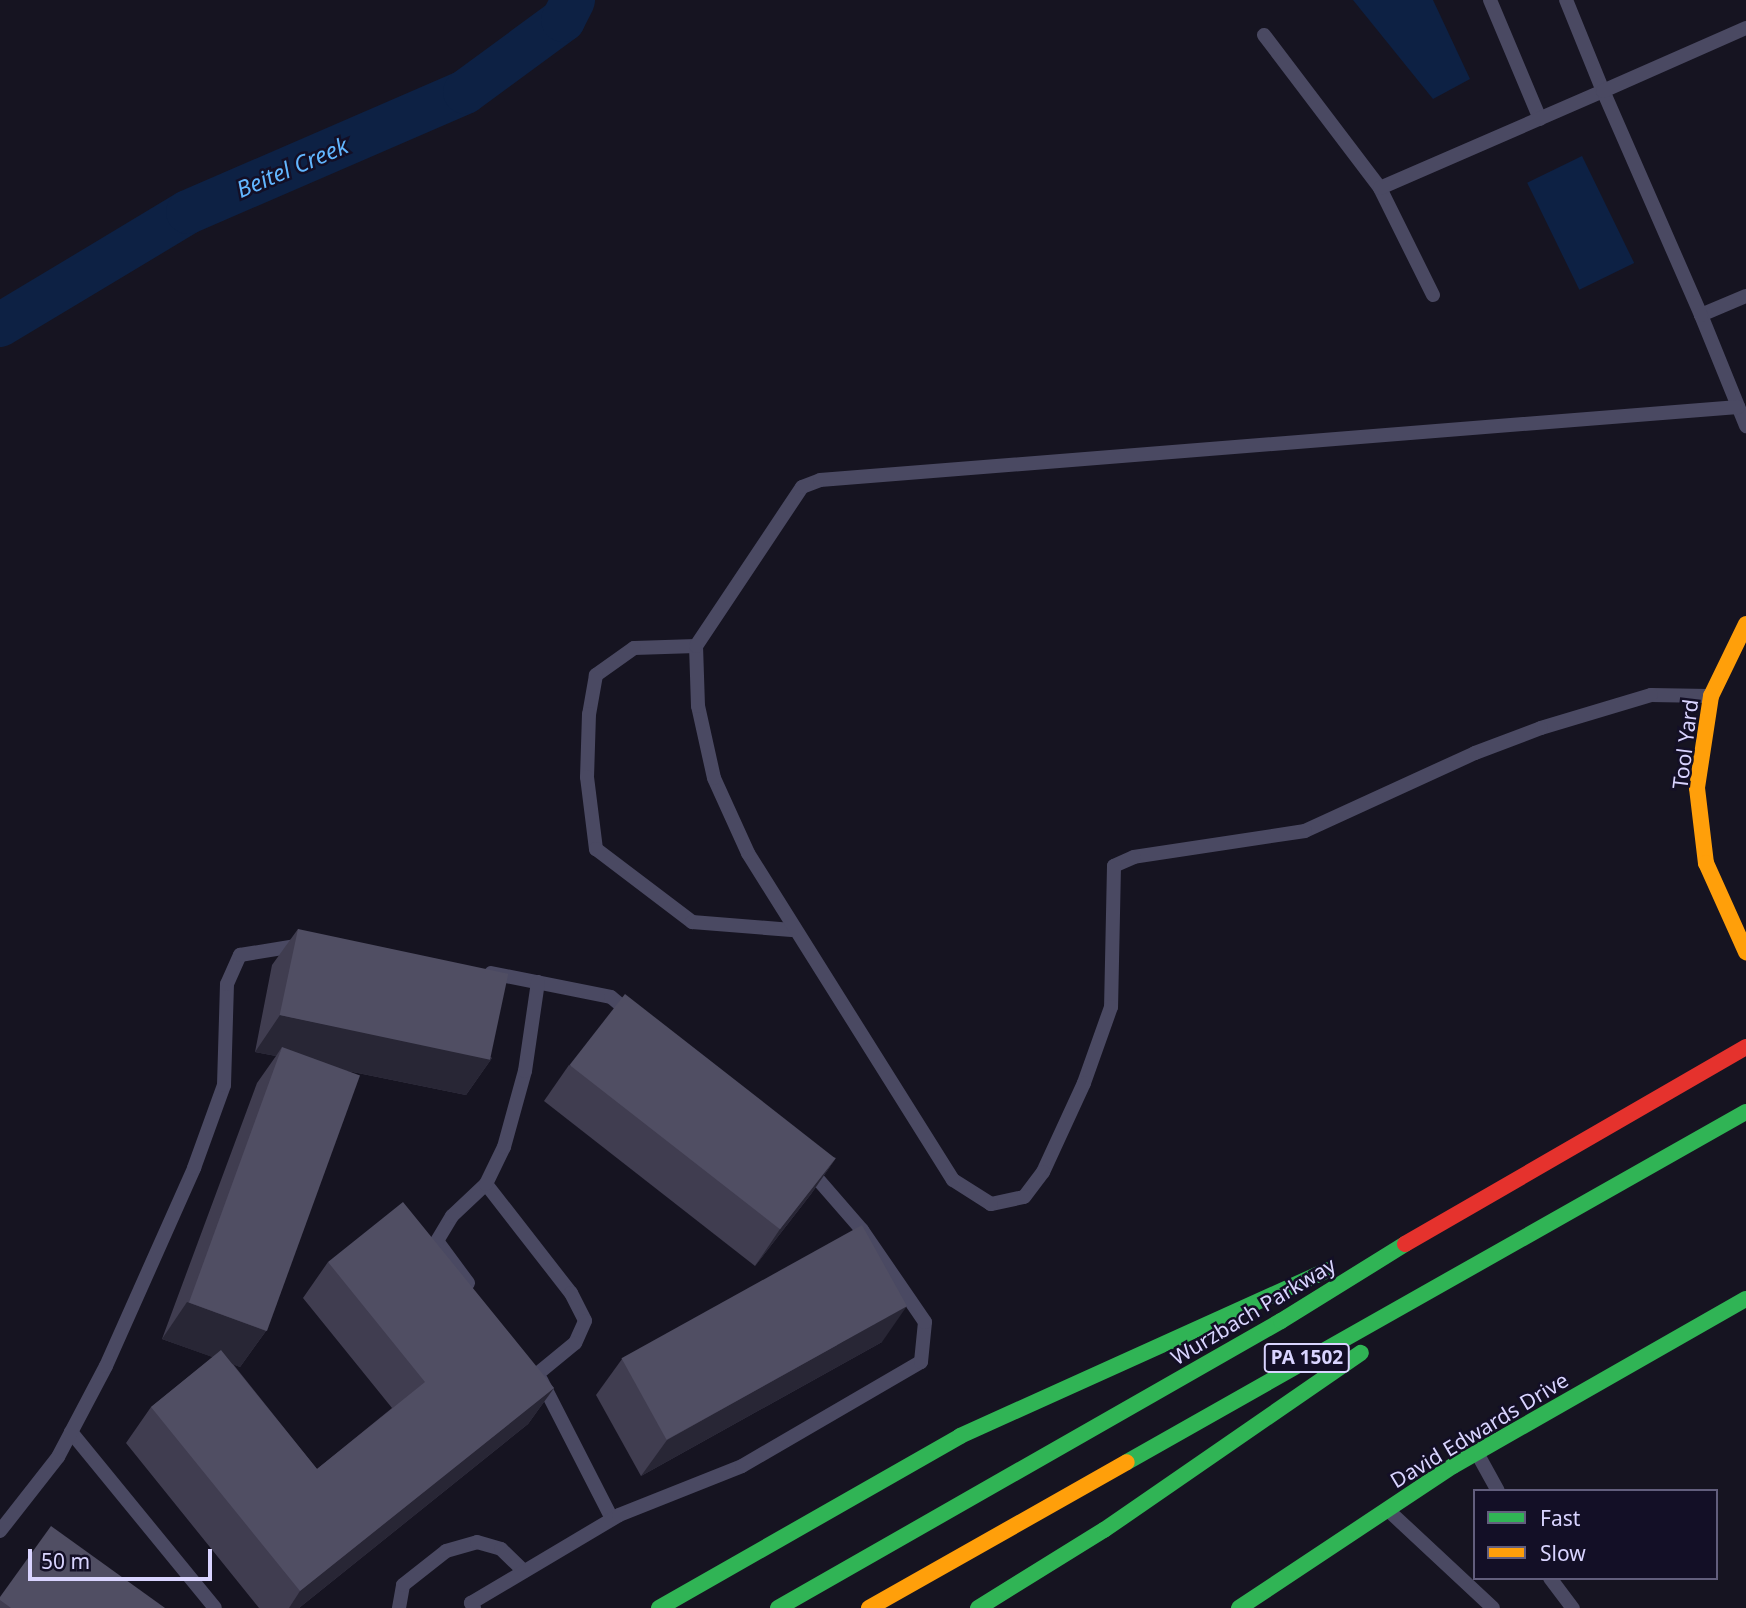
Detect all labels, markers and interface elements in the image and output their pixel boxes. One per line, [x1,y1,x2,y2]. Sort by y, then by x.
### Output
water label: Beitel Creek [232,131,352,203]
street label: Tool Yard [1667,698,1703,790]
street label: Wurzbach Parkway [1166,1252,1340,1370]
road number: PA 1502 [1263,1342,1351,1374]
street label: David Edwards Drive [1385,1367,1573,1493]
legend [1473,1489,1718,1580]
text: Fast [1540,1504,1580,1532]
scale bar [32,1534,215,1578]
text: Slow [1540,1539,1586,1567]
text: 50 m [41,1547,90,1575]

